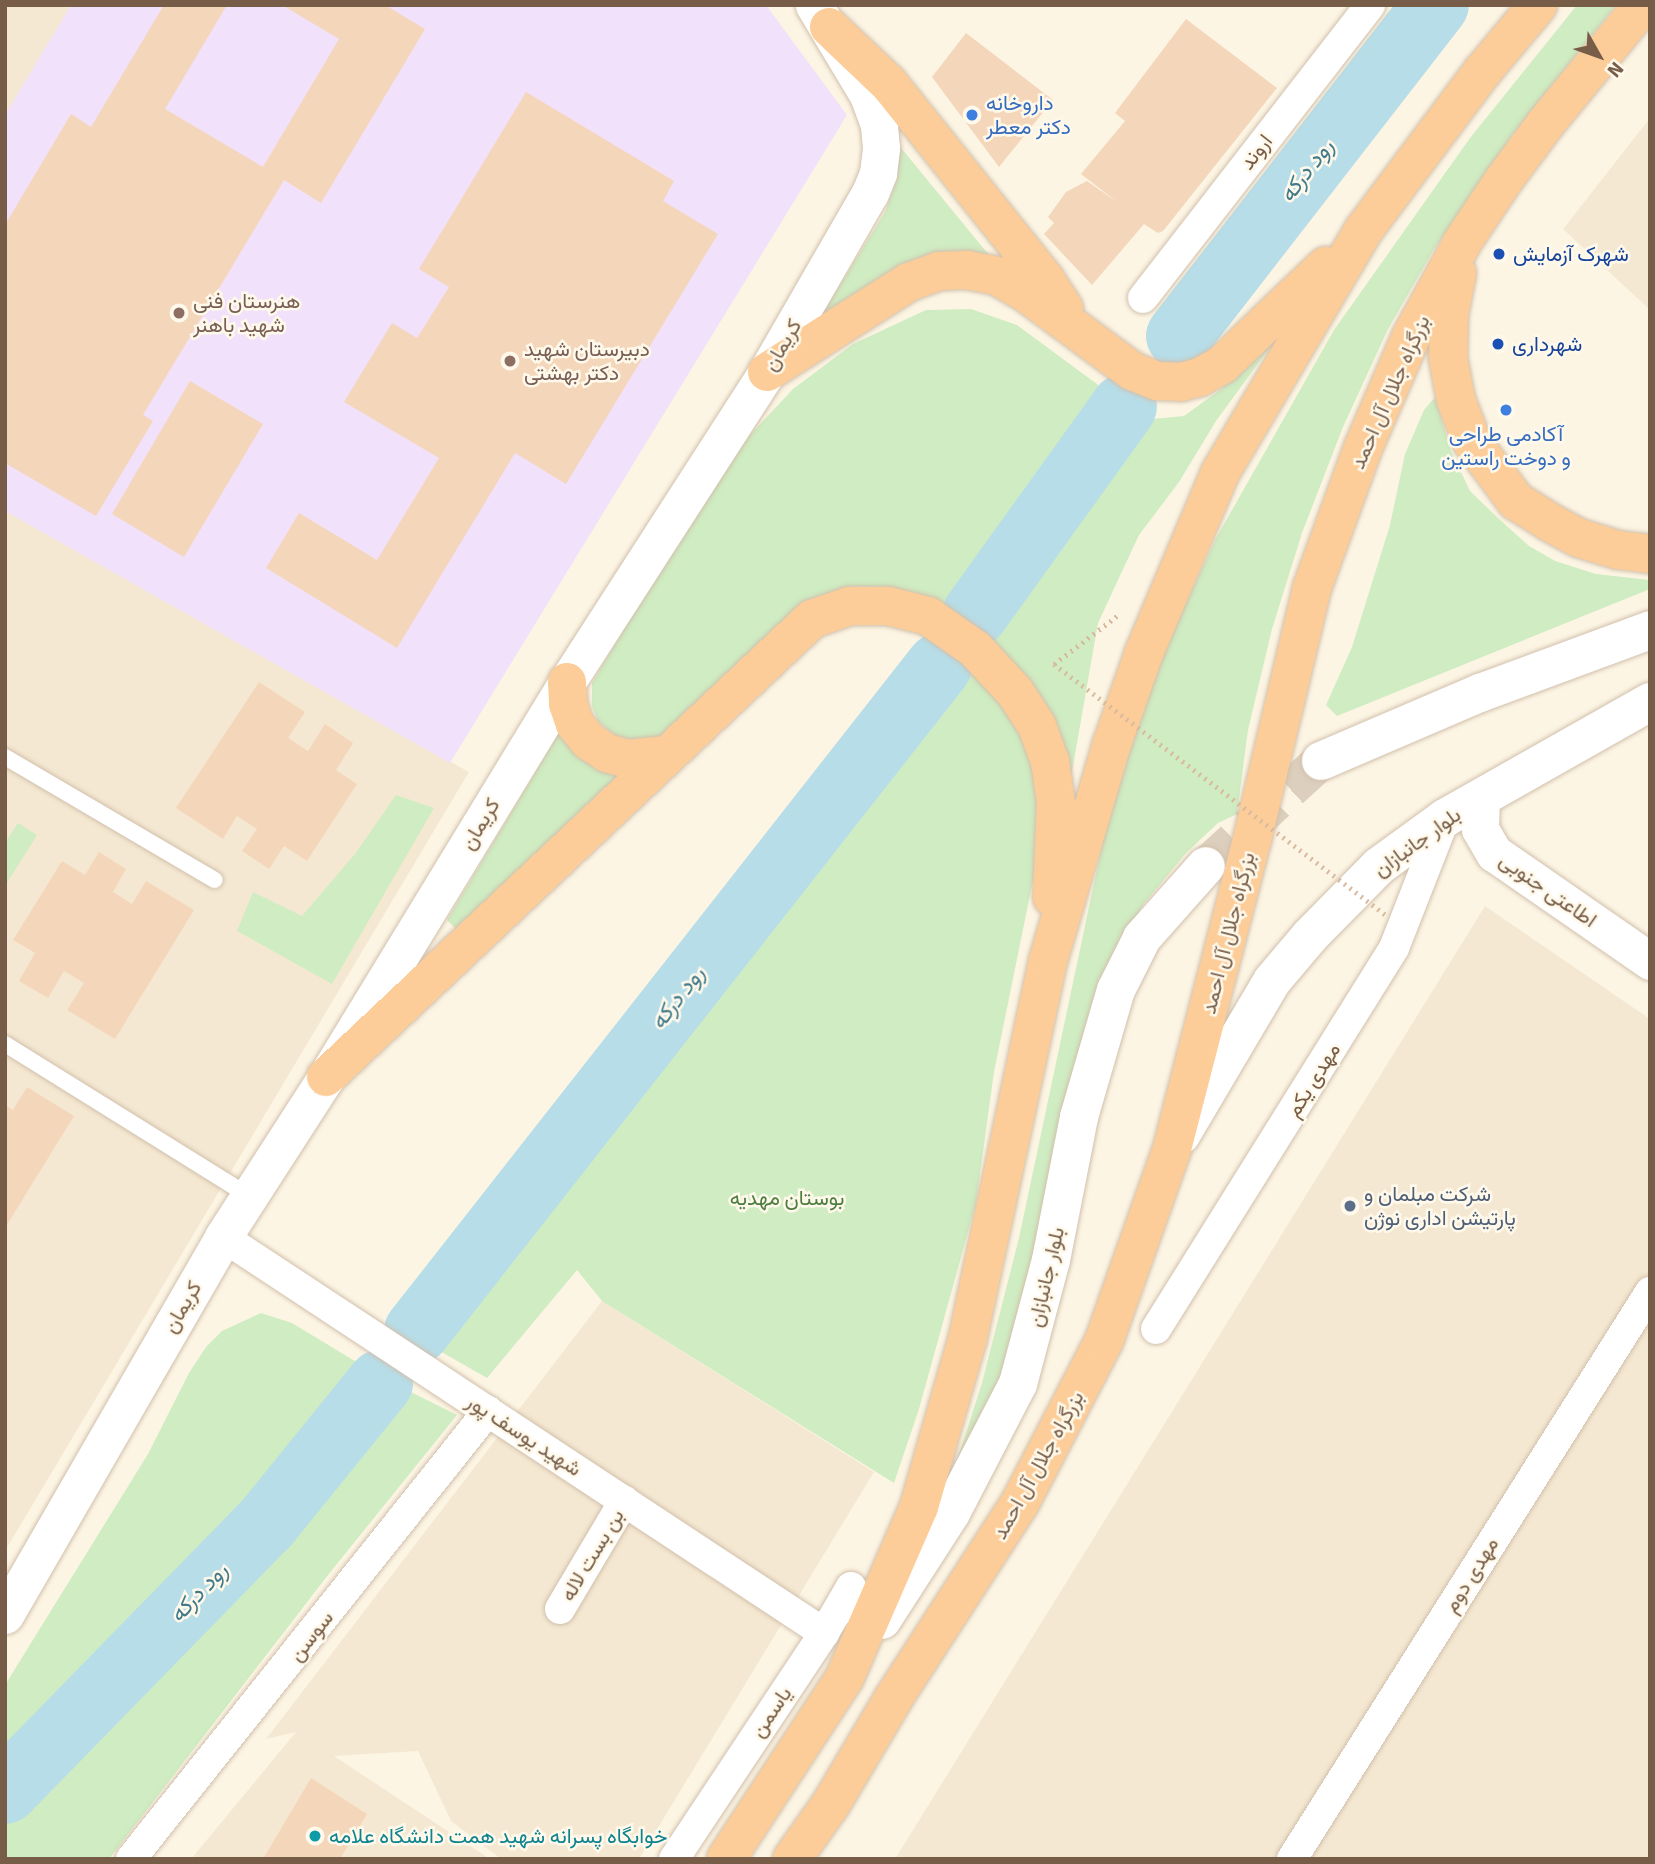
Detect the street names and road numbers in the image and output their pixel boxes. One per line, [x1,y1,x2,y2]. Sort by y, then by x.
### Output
street label: اروند [1234,129,1278,175]
street label: بزرگراه جلال آل احمد [1345,311,1435,473]
street label: کریمان [757,315,807,375]
street label: کریمان [455,794,505,854]
street label: بلوار جانبازان [1368,802,1466,882]
street label: اطاعتی جنوبی [1494,847,1602,933]
street label: بزرگراه جلال آل احمد [1196,850,1260,1016]
street label: مهدی یکم [1280,1038,1346,1122]
street label: بلوار جانبازان [1022,1224,1070,1330]
street label: کریمان [157,1277,207,1337]
street label: بزرگراه جلال آل احمد [987,1386,1089,1544]
street label: شهید یوسف پور [462,1388,586,1482]
street label: بن بست لاله [555,1504,629,1606]
street label: مهدی دوم [1438,1533,1504,1617]
street label: سوسن [283,1606,339,1666]
street label: یاسمن [745,1682,797,1742]

